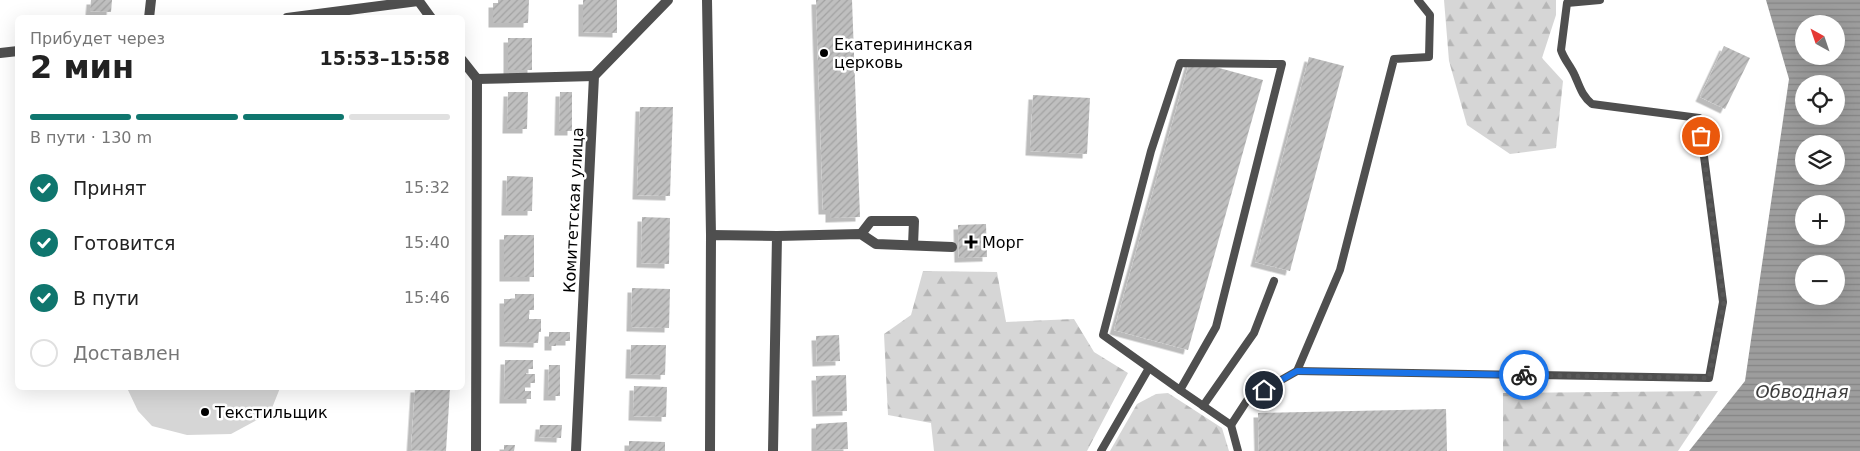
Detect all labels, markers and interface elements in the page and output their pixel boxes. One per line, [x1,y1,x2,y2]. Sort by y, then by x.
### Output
north arrow [1795,15,1845,65]
map controls [1795,15,1845,305]
text: Прибудет через [30,29,165,48]
place label: Екатерининская церковь [834,35,973,72]
text: 15:53–15:58 [320,47,450,69]
marker: Екатерининская церковь [818,47,830,59]
text: 2 мин [30,48,134,86]
button: locate [1795,75,1845,125]
pin [1680,115,1722,157]
icon: bag [1687,122,1715,150]
street label: Комитетская улица [560,127,587,293]
text: В пути · 130 m [30,128,152,147]
button: layers [1795,135,1845,185]
icon: check [30,174,58,202]
text: Принят [73,177,147,199]
text: 15:32 [404,178,450,197]
button: + [1795,195,1845,245]
icon: check [30,229,58,257]
text: Готовится [73,232,175,254]
text: 15:40 [404,233,450,252]
place label: Морг [982,233,1024,252]
marker: Морг [964,235,978,249]
button: − [1795,255,1845,305]
icon: check [30,284,58,312]
text: В пути [73,287,139,309]
text: 15:46 [404,288,450,307]
text: Доставлен [73,342,180,364]
courier [1499,350,1549,400]
icon: bike [1510,361,1538,389]
pin [1243,369,1285,411]
icon: home [1250,376,1278,404]
water label: Обводная [1756,381,1849,402]
place label: Текстильщик [214,403,328,422]
marker: Текстильщик [199,406,211,418]

